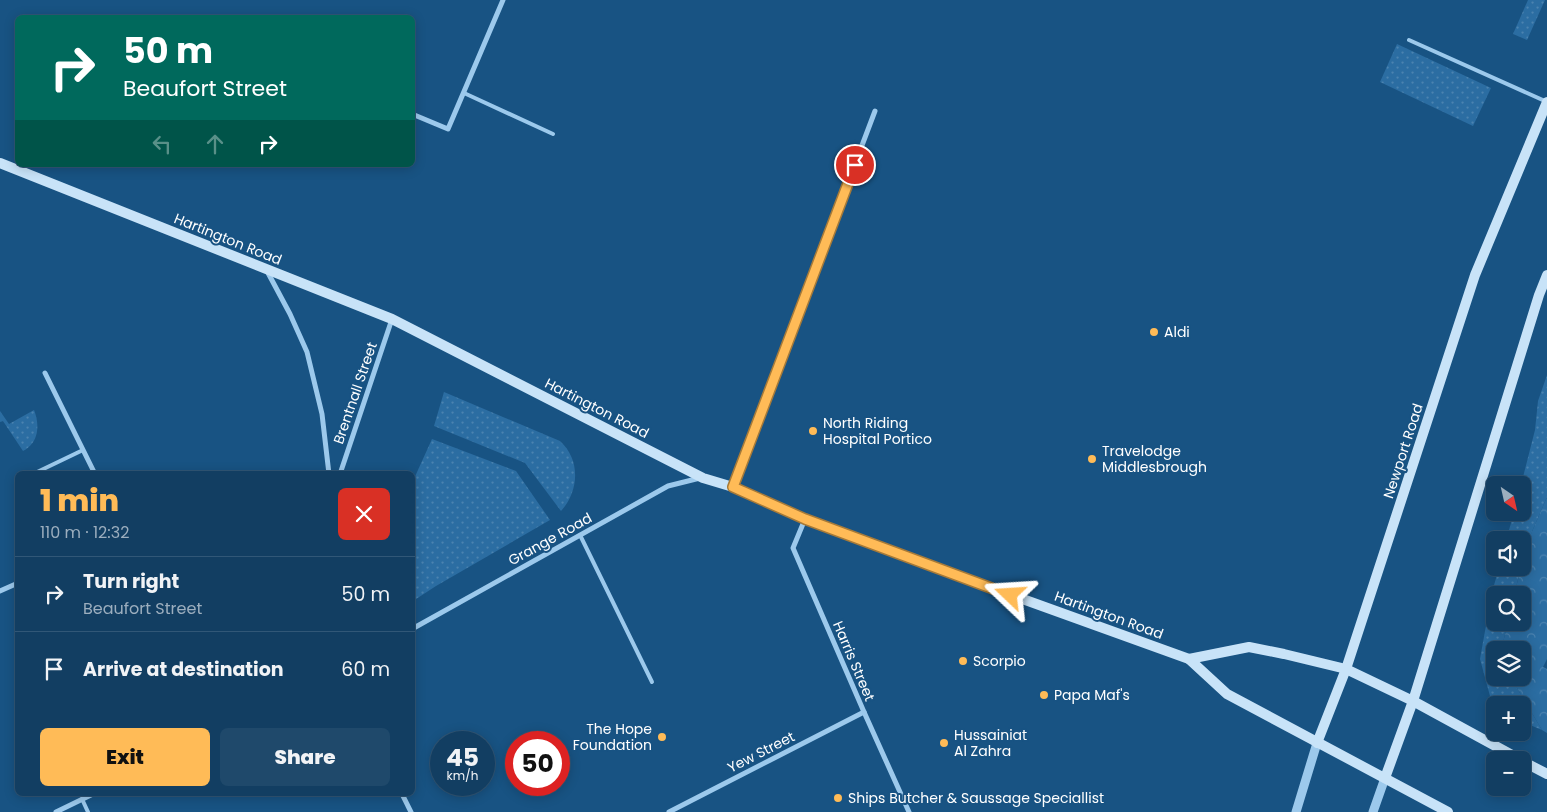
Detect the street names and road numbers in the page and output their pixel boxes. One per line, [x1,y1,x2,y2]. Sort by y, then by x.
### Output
street label: Hartington Road [171,208,285,270]
street label: Brentnall Street [328,339,382,447]
street label: Hartington Road [541,373,653,443]
street label: Newport Road [1378,401,1428,501]
street label: Grange Road [505,508,595,570]
street label: Hartington Road [1052,586,1166,644]
street label: Harris Street [828,618,880,704]
street label: Yew Street [724,727,798,777]

